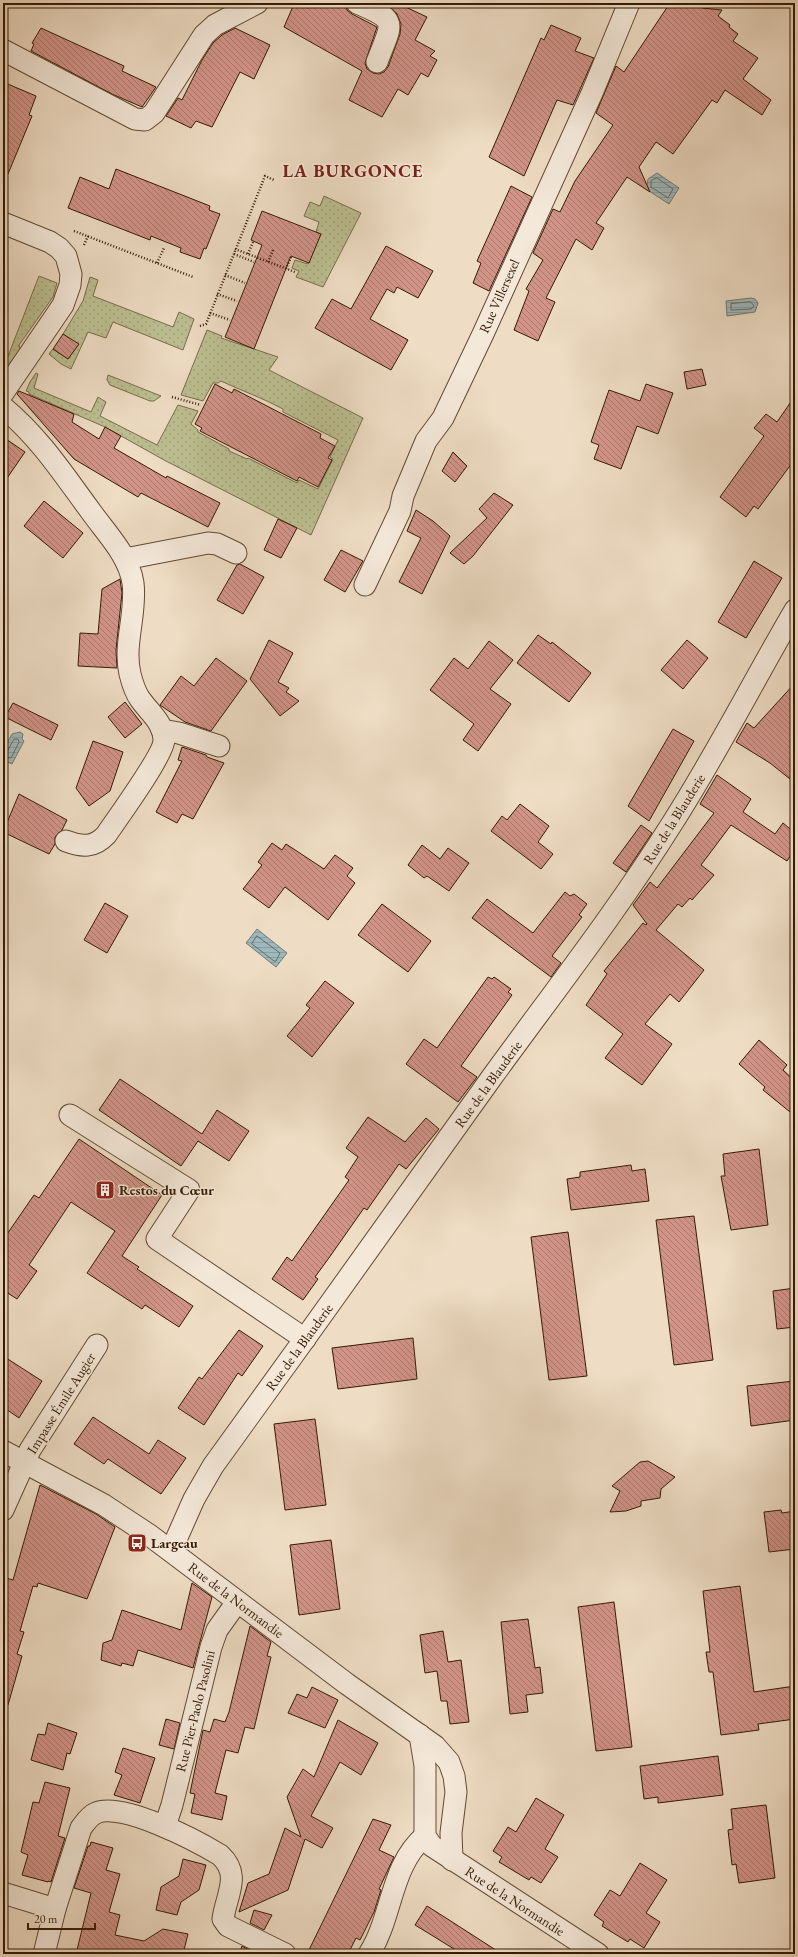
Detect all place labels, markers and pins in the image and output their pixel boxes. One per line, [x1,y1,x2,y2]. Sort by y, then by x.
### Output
building icon: Restos du Cœur [94,1179,116,1201]
place label: Restos du Cœur [119,1181,214,1199]
bus stop icon: Largeau [126,1532,148,1554]
place label: Largeau [151,1534,198,1552]

